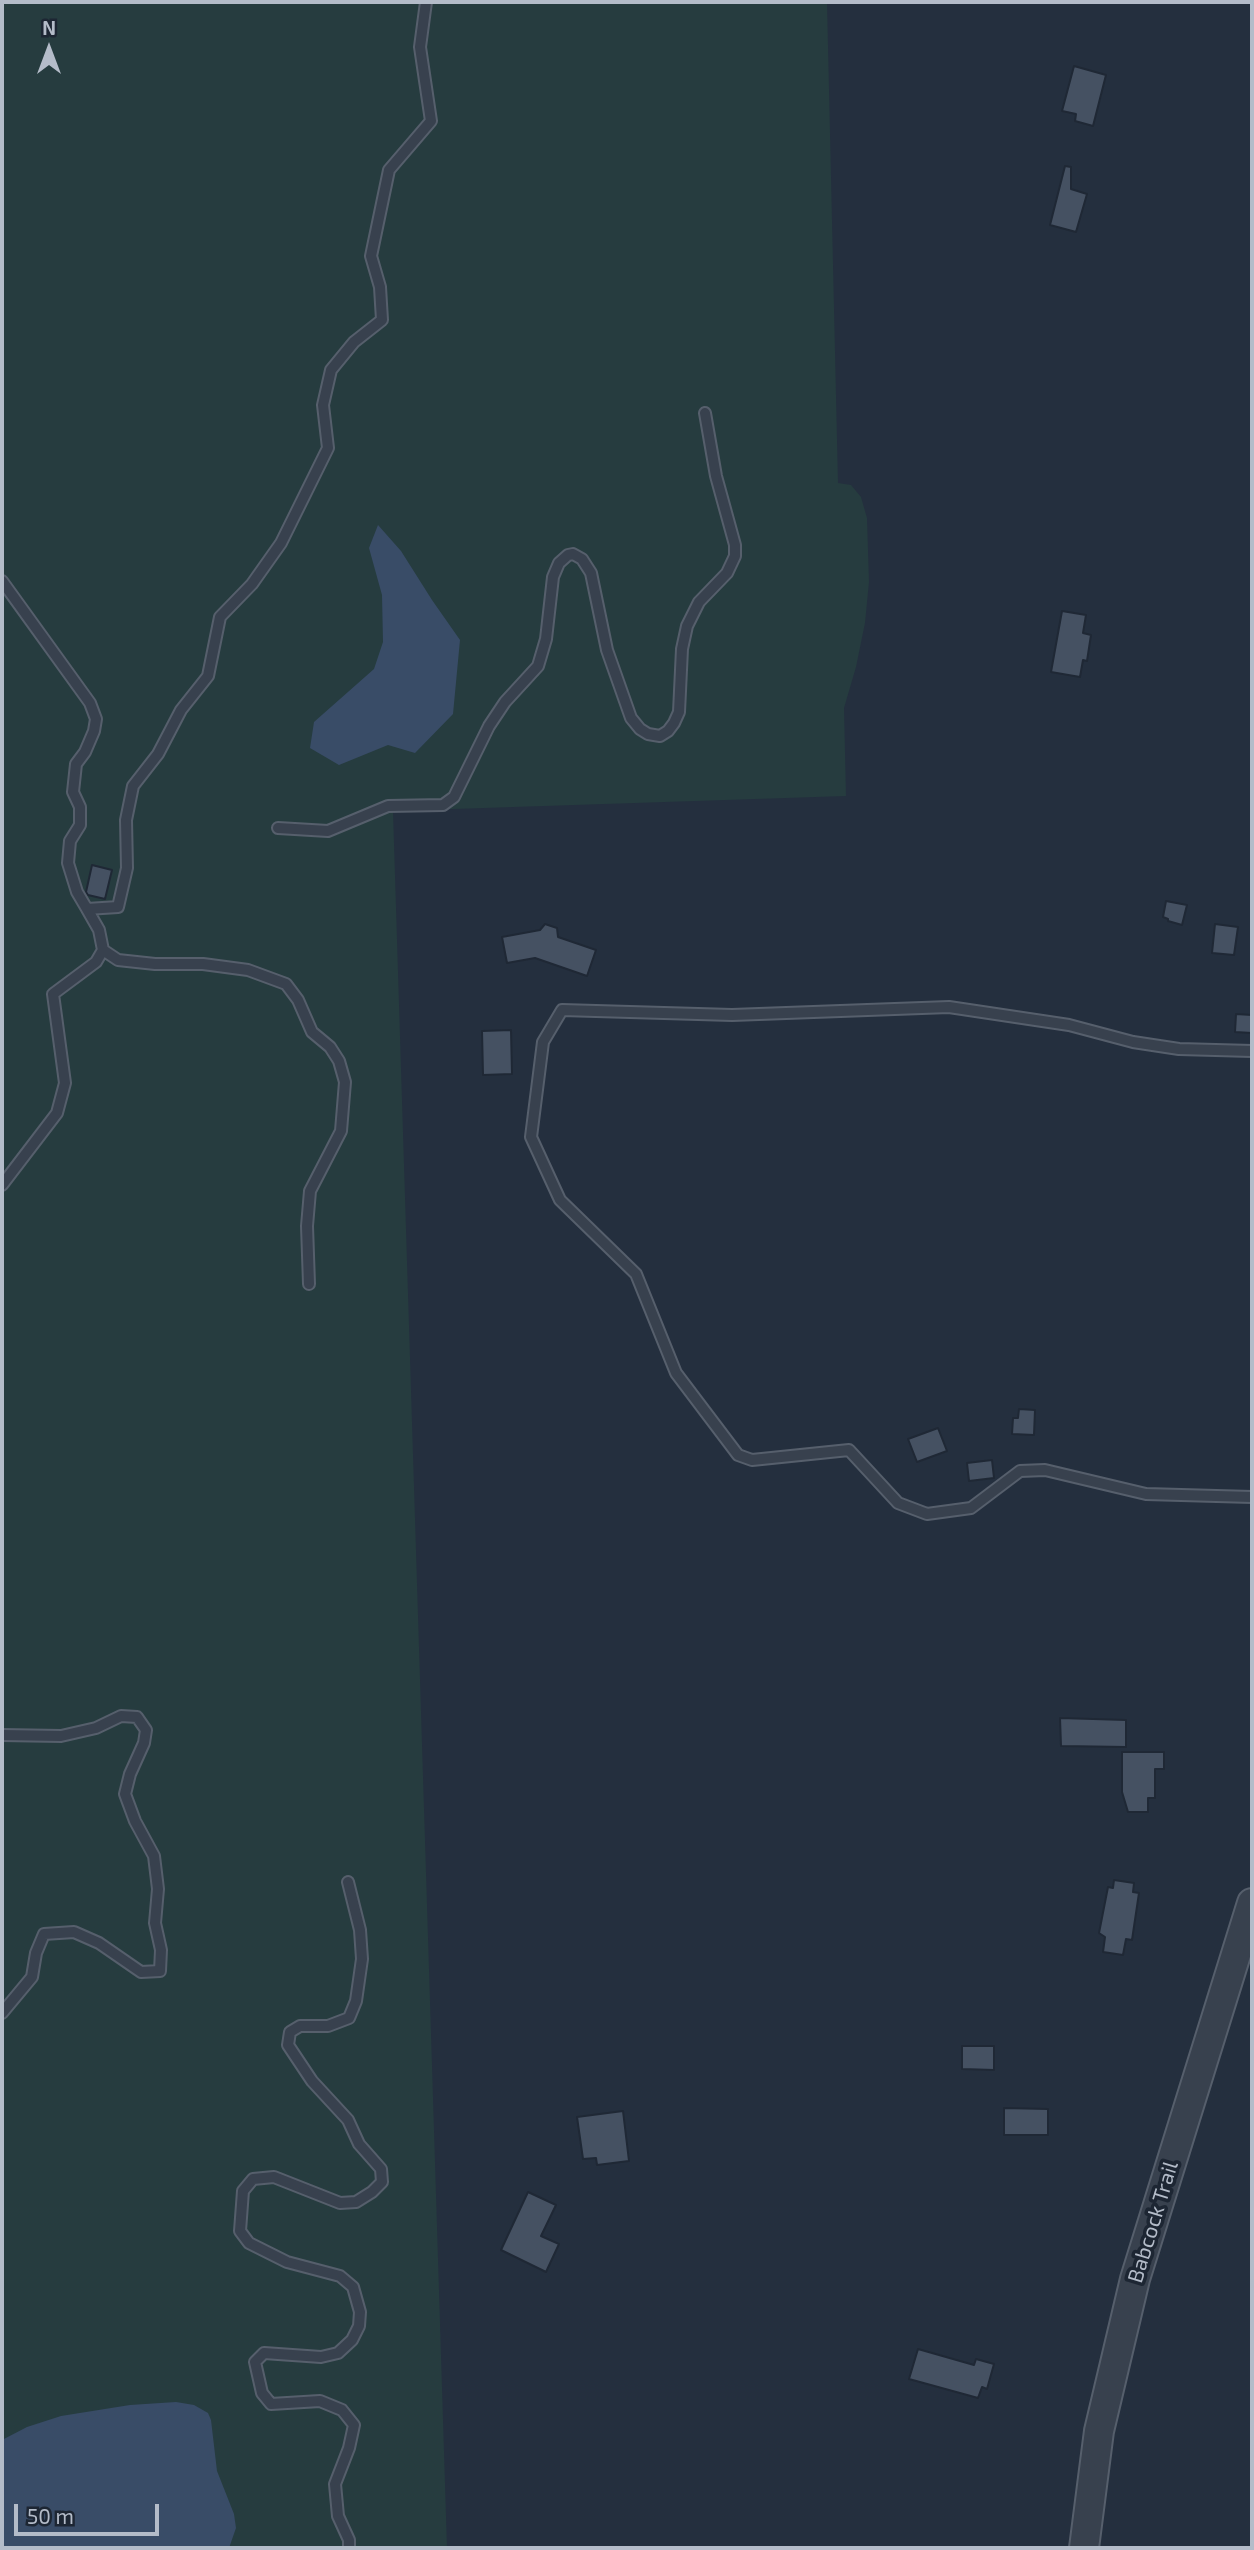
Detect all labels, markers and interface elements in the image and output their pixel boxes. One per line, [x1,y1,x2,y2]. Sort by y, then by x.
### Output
north arrow [14,14,84,84]
text: N [42,16,56,39]
street label: Babcock Trail [1123,2158,1183,2286]
scale bar [18,2490,163,2534]
text: 50 m [27,2503,74,2528]

